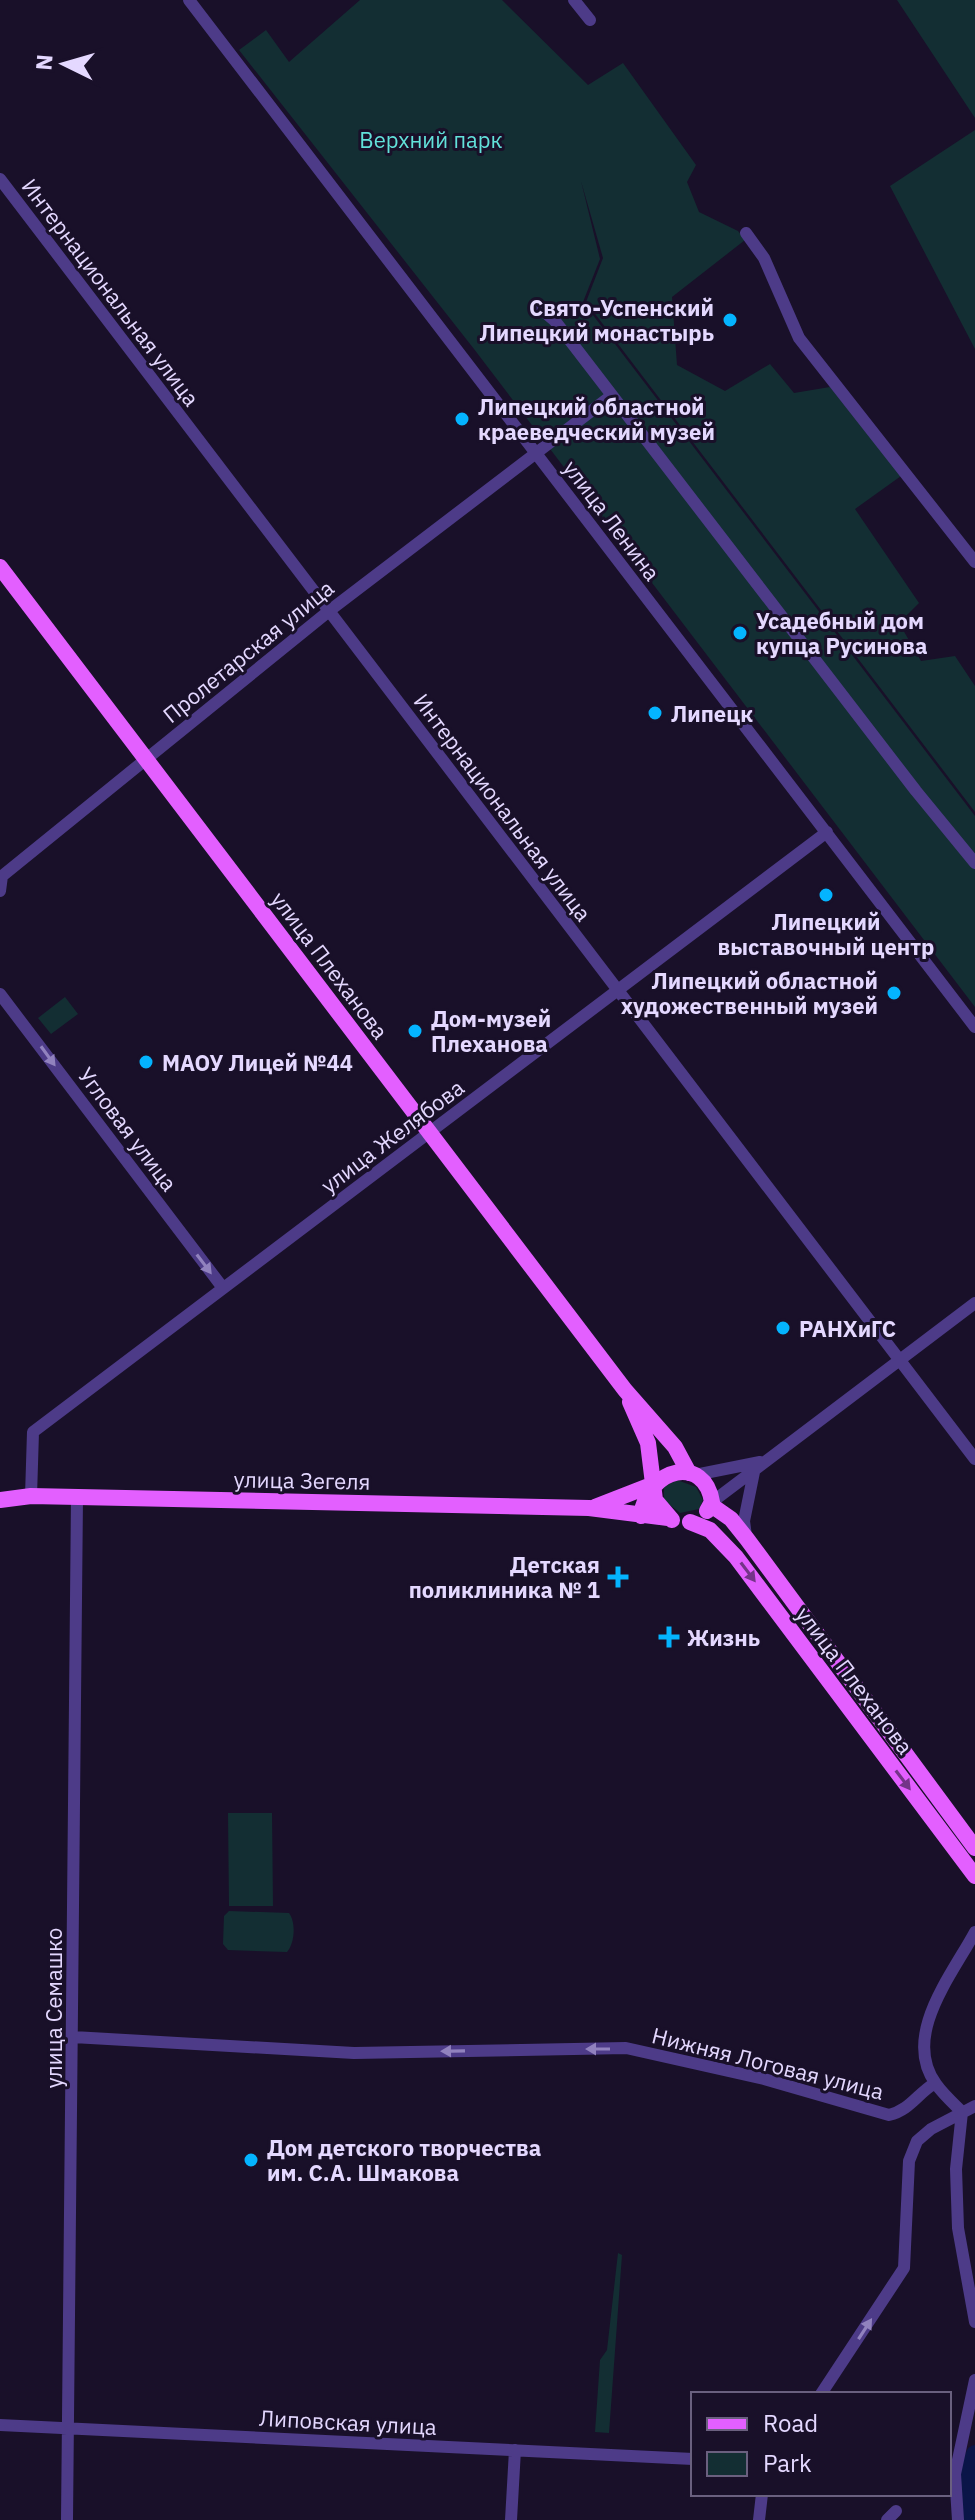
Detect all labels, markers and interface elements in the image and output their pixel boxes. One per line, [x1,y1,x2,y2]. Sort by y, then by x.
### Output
north arrow [24,24,104,104]
text: N [28,53,59,71]
park label: Верхний парк [359,125,503,154]
street label: Интернациональная улица [16,172,206,412]
place label: Свято-Успенский Липецкий монастырь [480,293,714,347]
marker: Свято-Успенский Липецкий монастырь [721,311,739,329]
place label: Липецкий областной краеведческий музей [478,392,715,446]
marker: Липецкий областной краеведческий музей [453,410,471,428]
street label: улица Ленина [557,454,667,586]
street label: Пролетарская улица [157,573,340,729]
place label: Усадебный дом купца Русинова [756,606,927,660]
marker: Усадебный дом купца Русинова [731,624,749,642]
street label: Интернациональная улица [408,687,598,927]
place label: Липецк [671,699,753,728]
marker: Липецк [646,704,664,722]
street label: улица Плеханова [265,885,395,1045]
marker: Липецкий выставочный центр [817,886,835,904]
place label: Липецкий выставочный центр [718,907,934,961]
place label: Липецкий областной художественный музей [621,966,878,1020]
marker: Липецкий областной художественный музей [885,984,903,1002]
place label: Дом-музей Плеханова [431,1004,551,1058]
marker: Дом-музей Плеханова [406,1022,424,1040]
one-way arrow [40,1045,55,1066]
place label: МАОУ Лицей №44 [162,1048,353,1077]
marker: МАОУ Лицей №44 [137,1053,155,1071]
street label: Угловая улица [72,1061,184,1197]
street label: улица Желябова [315,1073,470,1199]
one-way arrow [196,1253,211,1274]
place label: РАНХиГС [799,1314,896,1343]
marker: РАНХиГС [774,1319,792,1337]
street label: улица Зегеля [233,1464,371,1496]
place label: Детская поликлиника № 1 [409,1550,600,1604]
one-way arrow [739,1562,755,1582]
marker: Детская поликлиника № 1 [607,1566,629,1588]
street label: улица Плеханова [790,1600,920,1760]
place label: Жизнь [687,1623,760,1652]
marker: Жизнь [658,1626,680,1648]
one-way arrow [895,1770,910,1791]
street label: улица Семашко [39,1928,68,2088]
street label: Нижняя Логовая улица [649,2020,887,2106]
one-way arrow [585,2042,610,2055]
one-way arrow [440,2044,465,2057]
place label: Дом детского творчества им. С.А. Шмакова [267,2133,541,2187]
marker: Дом детского творчества им. С.А. Шмакова [242,2151,260,2169]
one-way arrow [857,2319,872,2340]
legend [691,2392,951,2496]
street label: Липовская улица [258,2403,438,2441]
text: Road [763,2407,818,2439]
text: Park [763,2447,812,2479]

